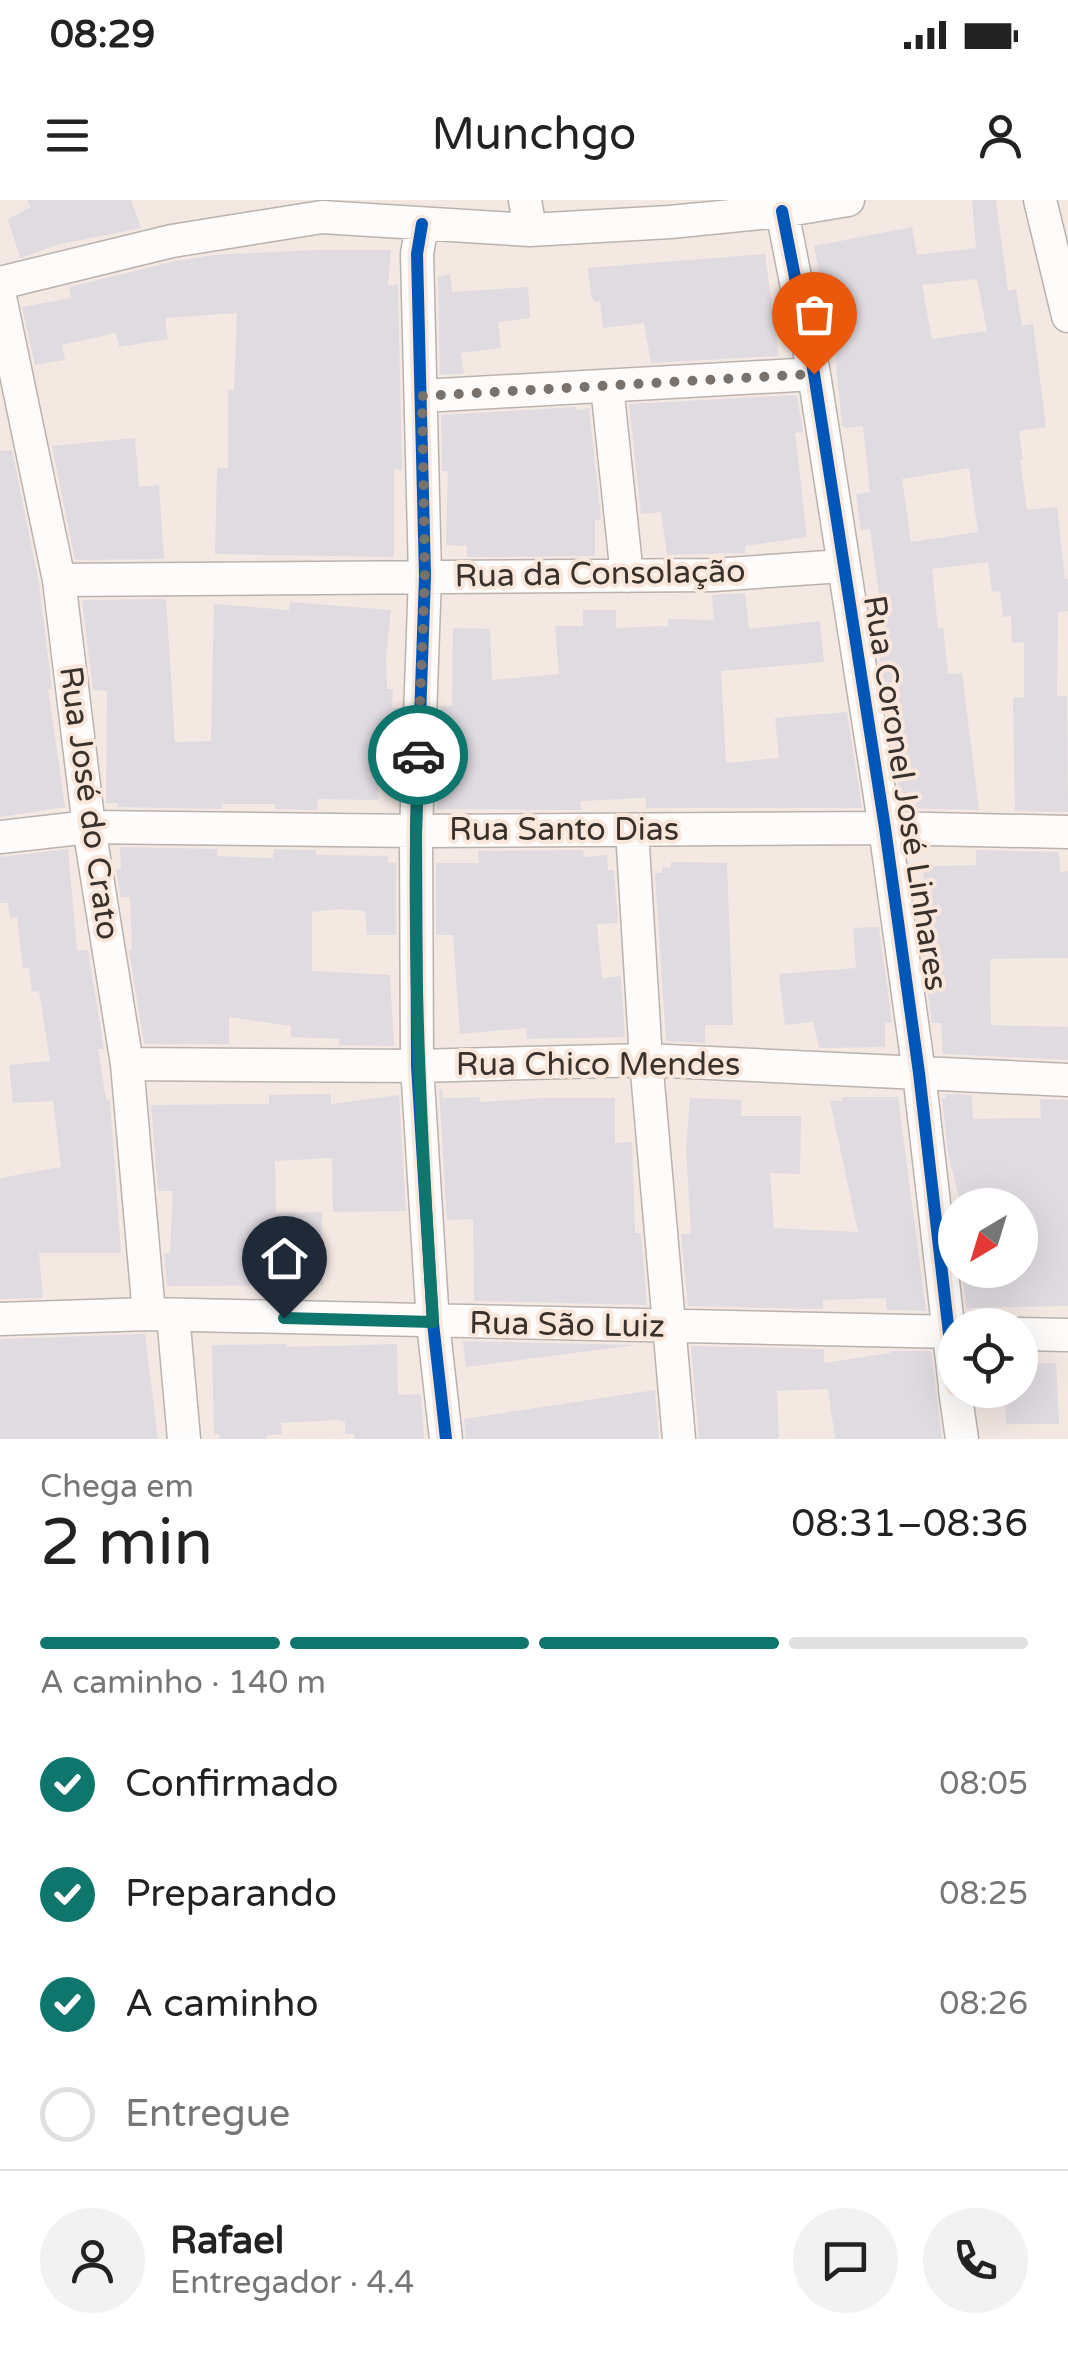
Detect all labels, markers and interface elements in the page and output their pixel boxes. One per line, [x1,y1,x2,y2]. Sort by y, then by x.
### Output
text: 08:29 [50,12,155,58]
icon: menu [40,108,95,163]
text: Munchgo [432,108,636,162]
icon: person [973,108,1028,163]
pin [772,272,857,375]
icon: bag [787,287,842,342]
street label: Rua da Consolação [454,552,746,596]
street label: Rua Coronel José Linhares [855,593,955,993]
street label: Rua José do Crato [51,664,127,942]
courier [368,705,468,805]
icon: car [391,728,446,783]
street label: Rua Santo Dias [449,811,679,849]
street label: Rua Chico Mendes [456,1046,740,1084]
north arrow [938,1188,1038,1288]
map controls [938,1188,1038,1408]
pin [242,1216,327,1319]
icon: home [257,1231,312,1286]
street label: Rua São Luiz [469,1304,665,1346]
button: locate [938,1308,1038,1408]
text: Chega em [40,1468,194,1506]
text: 08:31–08:36 [791,1501,1028,1547]
text: 2 min [40,1504,213,1583]
text: A caminho · 140 m [40,1664,326,1702]
icon: check [40,1757,95,1812]
text: Confirmado [125,1761,339,1807]
text: 08:05 [939,1765,1028,1803]
icon: check [40,1867,95,1922]
text: Preparando [125,1871,337,1917]
text: 08:25 [939,1875,1028,1913]
icon: check [40,1977,95,2032]
text: A caminho [125,1981,319,2027]
text: 08:26 [939,1985,1028,2023]
text: Entregue [125,2091,290,2137]
button: person [40,2208,145,2313]
button: chat [793,2208,898,2313]
button: phone [923,2208,1028,2313]
text: Rafael [170,2218,284,2264]
text: Entregador · 4.4 [170,2264,414,2302]

